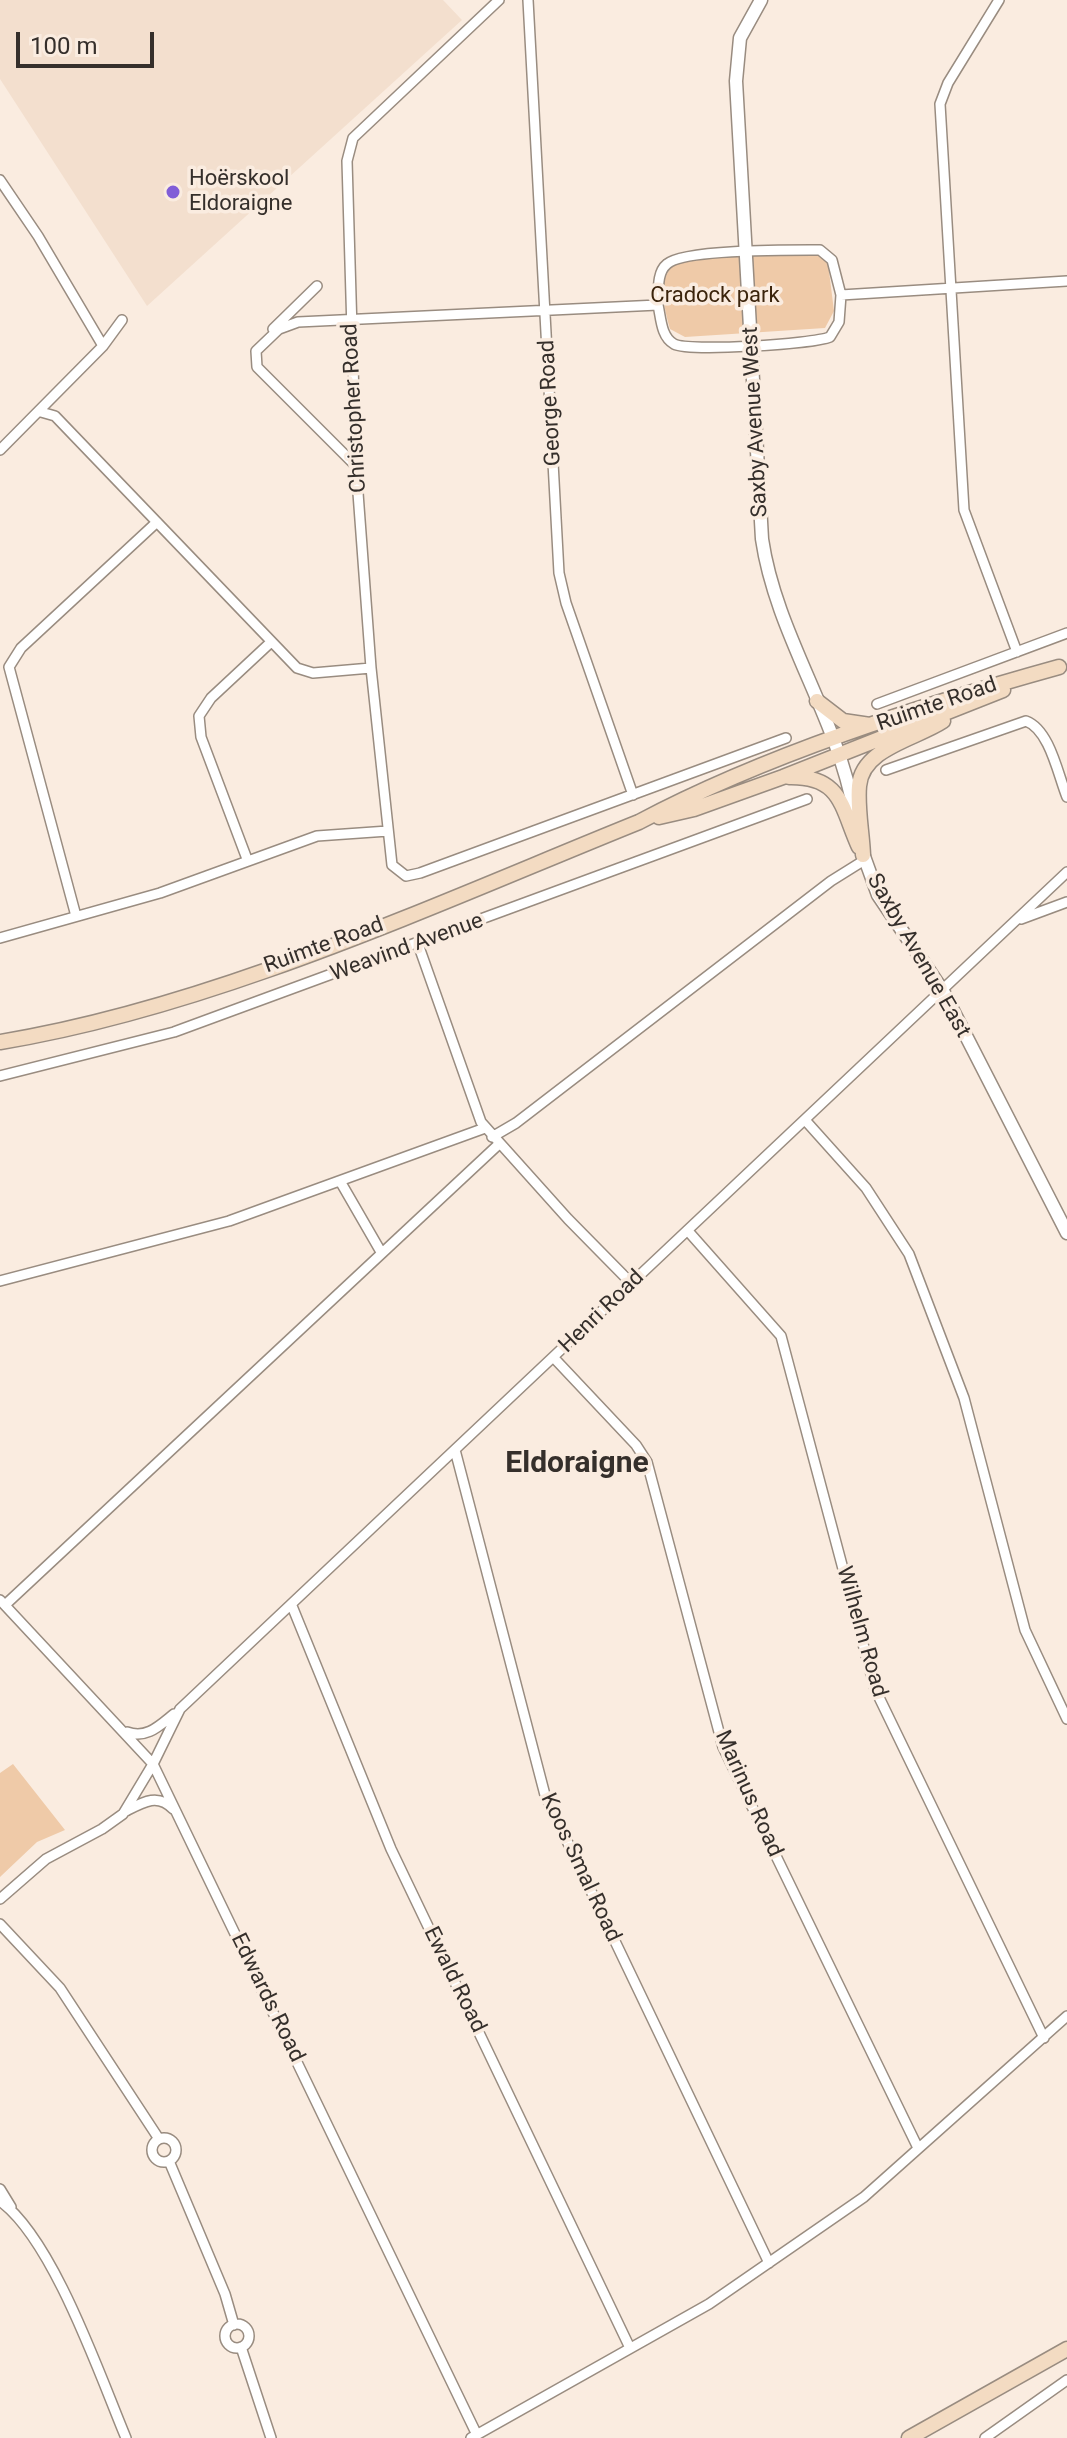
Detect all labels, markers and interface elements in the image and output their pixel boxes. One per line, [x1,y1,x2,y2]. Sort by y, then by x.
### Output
scale bar [20,16,158,66]
text: 100 m [30,32,97,60]
place label: Hoërskool Eldoraigne [189,166,292,218]
marker: Hoërskool Eldoraigne [164,183,182,201]
park label: Cradock park [650,283,780,309]
street label: Christopher Road [337,323,373,493]
street label: Saxby Avenue West [738,326,774,518]
street label: George Road [535,339,567,467]
street label: Ruimte Road [874,672,1000,738]
street label: Saxby Avenue East [860,870,976,1042]
street label: Weavind Avenue [327,908,487,988]
street label: Ruimte Road [261,912,387,980]
street label: Henri Road [554,1265,650,1359]
district label: Eldoraigne [505,1446,649,1482]
street label: Wilhelm Road [830,1564,892,1700]
street label: Marinus Road [708,1727,788,1861]
street label: Koos Smal Road [534,1789,626,1947]
street label: Ewald Road [417,1923,491,2037]
street label: Edwards Road [224,1929,310,2067]

